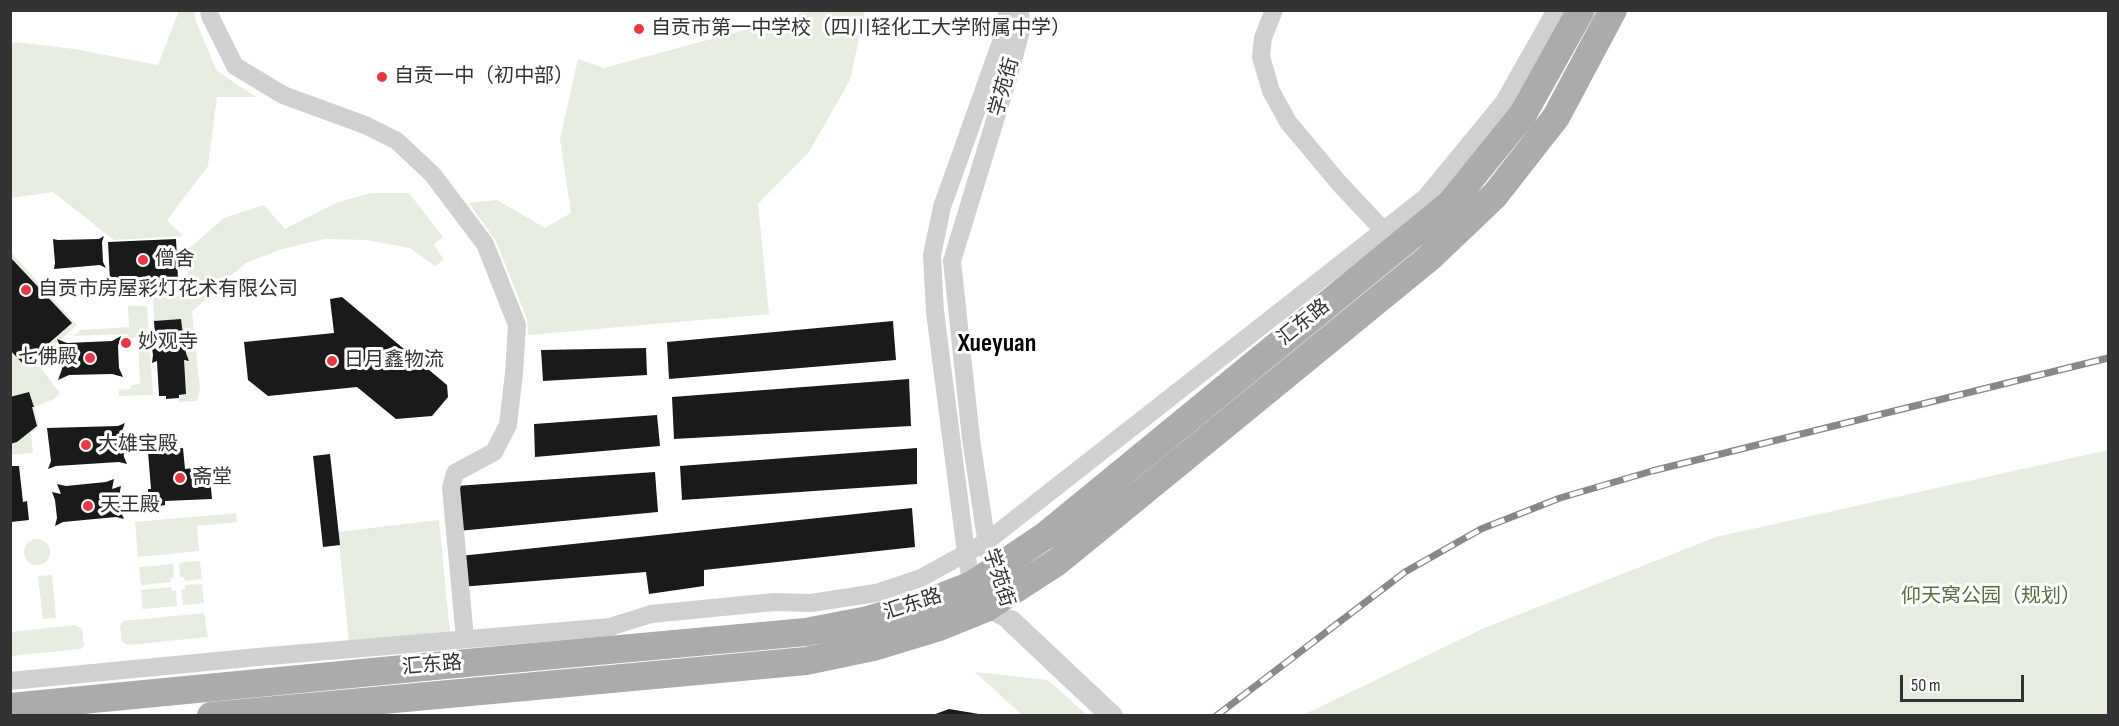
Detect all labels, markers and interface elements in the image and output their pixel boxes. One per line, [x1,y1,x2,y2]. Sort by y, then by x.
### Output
place label: 自贡市第一中学校（四川轻化工大学附属中学） [651,17,1071,41]
marker: 自贡市第一中学校（四川轻化工大学附属中学） [632,22,646,36]
street label: 学苑街 [985,55,1025,119]
place label: 自贡一中（初中部） [394,65,574,89]
marker: 自贡一中（初中部） [375,70,389,84]
place label: 僧舍 [155,248,195,272]
marker: 僧舍 [136,253,150,267]
place label: 自贡市房屋彩灯花术有限公司 [38,278,298,302]
marker: 自贡市房屋彩灯花术有限公司 [19,283,33,297]
street label: 汇东路 [1273,295,1335,351]
district label: Xueyuan [958,328,1036,360]
place label: 妙观寺 [138,331,198,355]
marker: 妙观寺 [119,336,133,350]
place label: 七佛殿 [18,346,78,370]
place label: 日月鑫物流 [344,349,444,373]
marker: 七佛殿 [83,351,97,365]
marker: 日月鑫物流 [325,354,339,368]
place label: 大雄宝殿 [98,433,178,457]
marker: 大雄宝殿 [79,438,93,452]
place label: 斋堂 [192,466,232,490]
marker: 斋堂 [173,471,187,485]
place label: 天王殿 [100,494,160,518]
marker: 天王殿 [81,499,95,513]
street label: 学苑街 [977,546,1019,610]
street label: 汇东路 [881,584,945,626]
park label: 仰天窝公园（规划） [1901,585,2081,609]
street label: 汇东路 [401,651,463,681]
scale bar [1903,663,2028,701]
text: 50 m [1911,675,1941,696]

